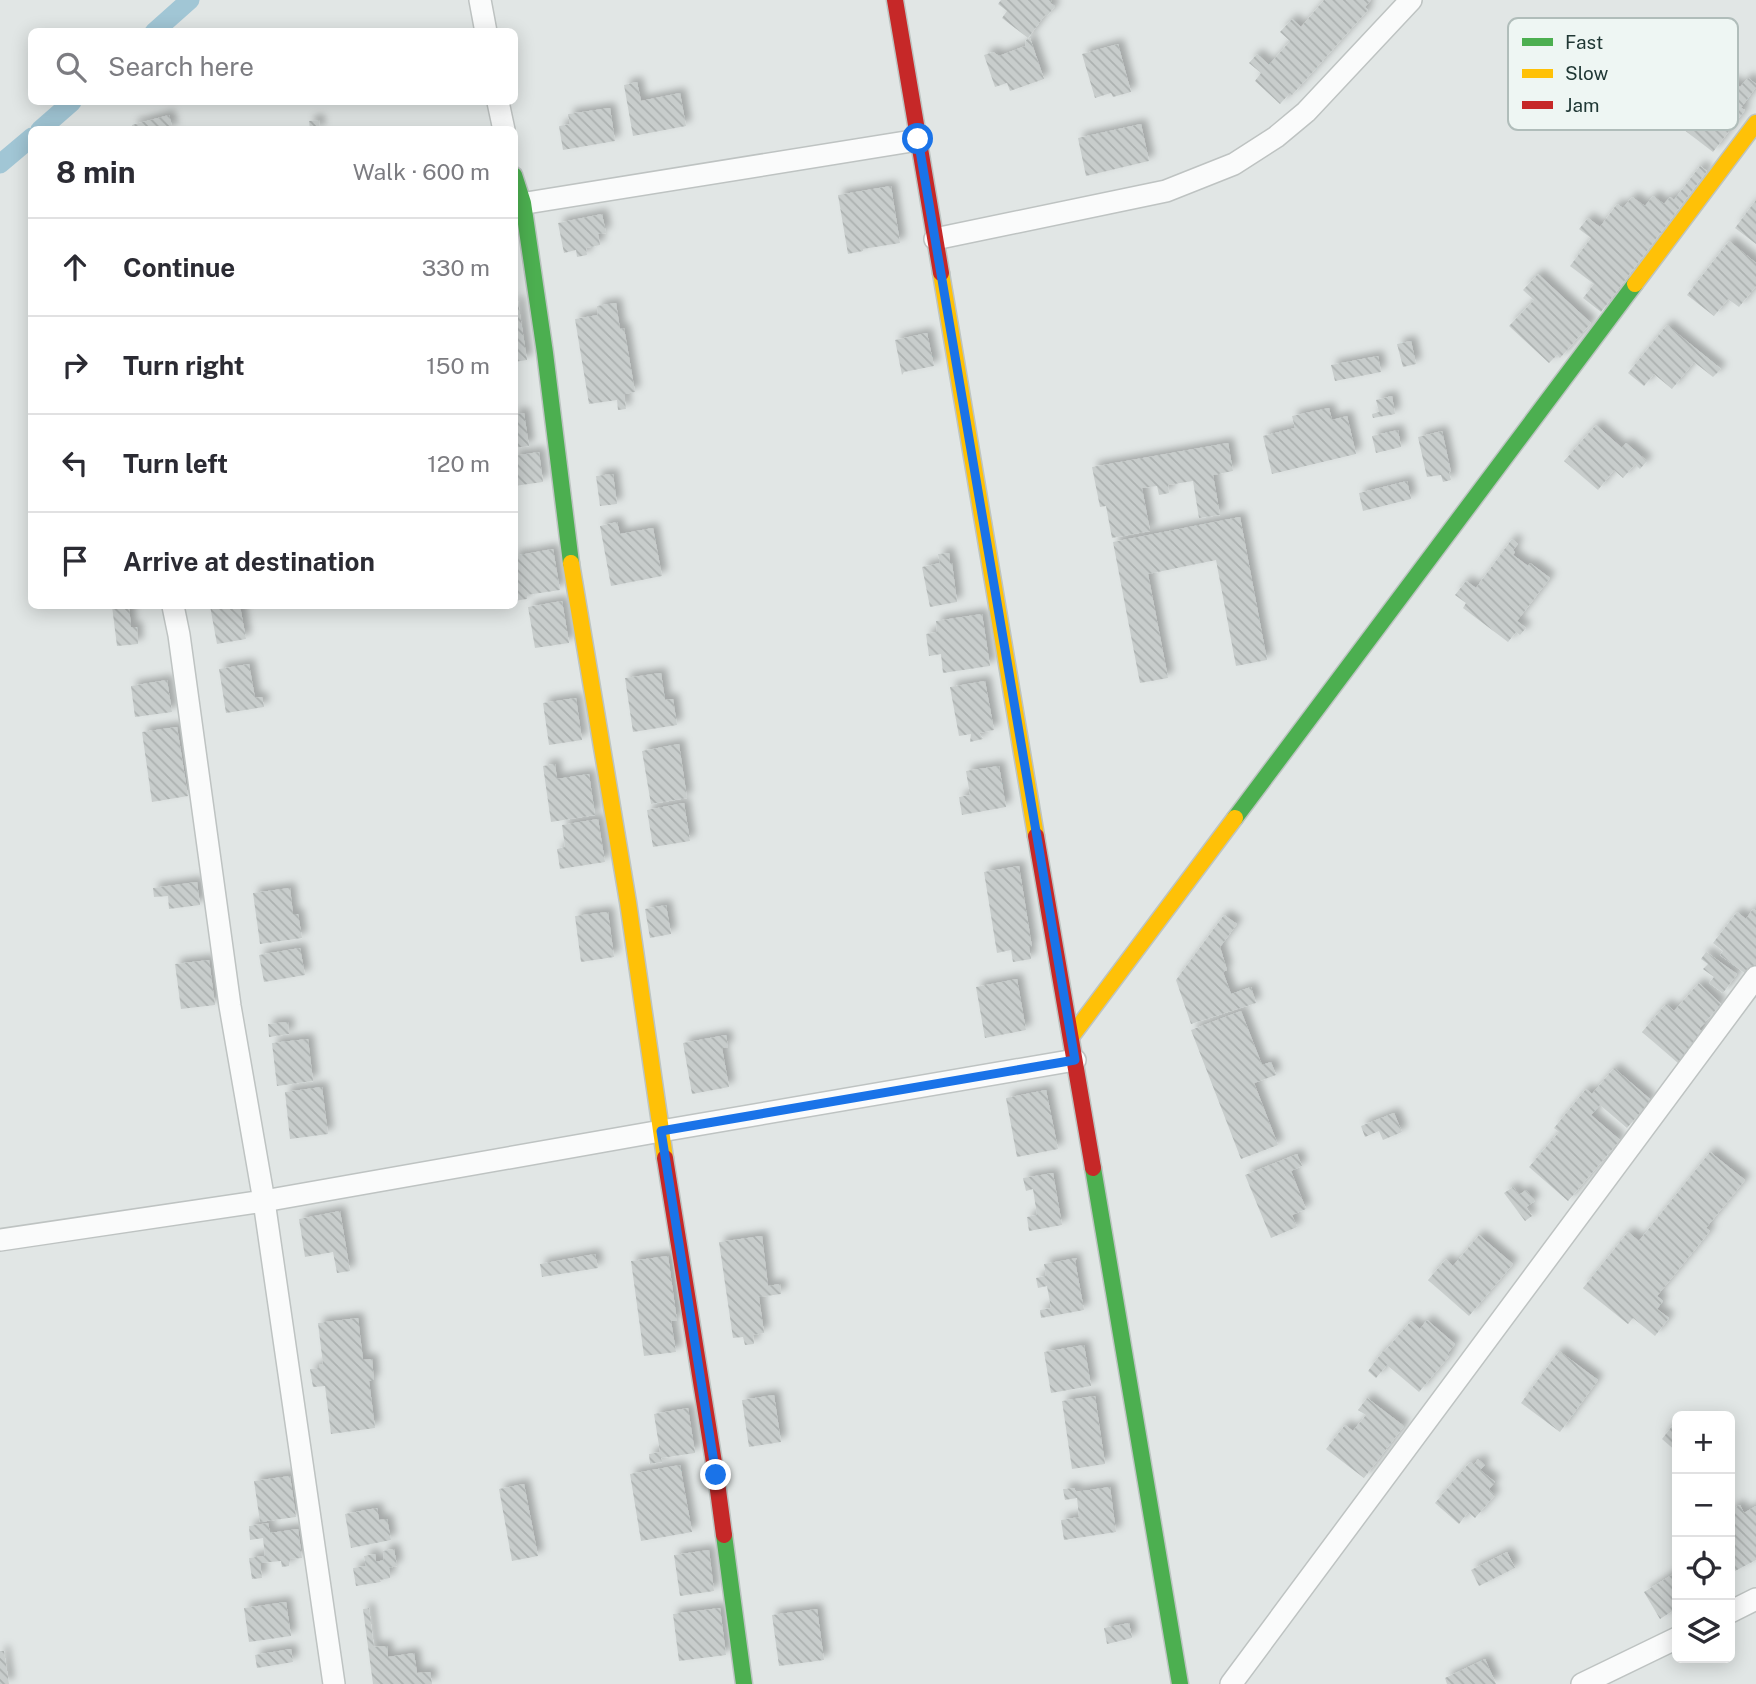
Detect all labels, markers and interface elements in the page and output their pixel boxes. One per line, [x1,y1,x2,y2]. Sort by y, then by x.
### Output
legend [1508,18,1738,130]
search box [28,28,518,105]
text: Fast [1565,31,1603,53]
icon: search [52,48,90,86]
text: Search here [108,51,254,82]
text: Slow [1565,62,1609,84]
text: Jam [1565,94,1599,116]
route start [902,123,933,154]
text: 8 min [56,154,136,190]
text: Walk · 600 m [353,158,490,185]
icon: ahead [56,248,94,286]
text: Continue [123,252,235,283]
text: 330 m [422,254,490,281]
icon: right [56,346,94,384]
text: Turn right [123,350,245,381]
text: 150 m [426,352,490,379]
icon: left [56,444,94,482]
text: Turn left [123,448,228,479]
text: 120 m [427,450,490,477]
icon: arrive [56,542,94,580]
text: Arrive at destination [123,546,375,577]
map controls [1672,1411,1735,1663]
button: + [1672,1411,1735,1474]
route end [700,1459,731,1490]
button: − [1672,1474,1735,1537]
button: locate [1672,1537,1735,1600]
button: layers [1672,1600,1735,1663]

